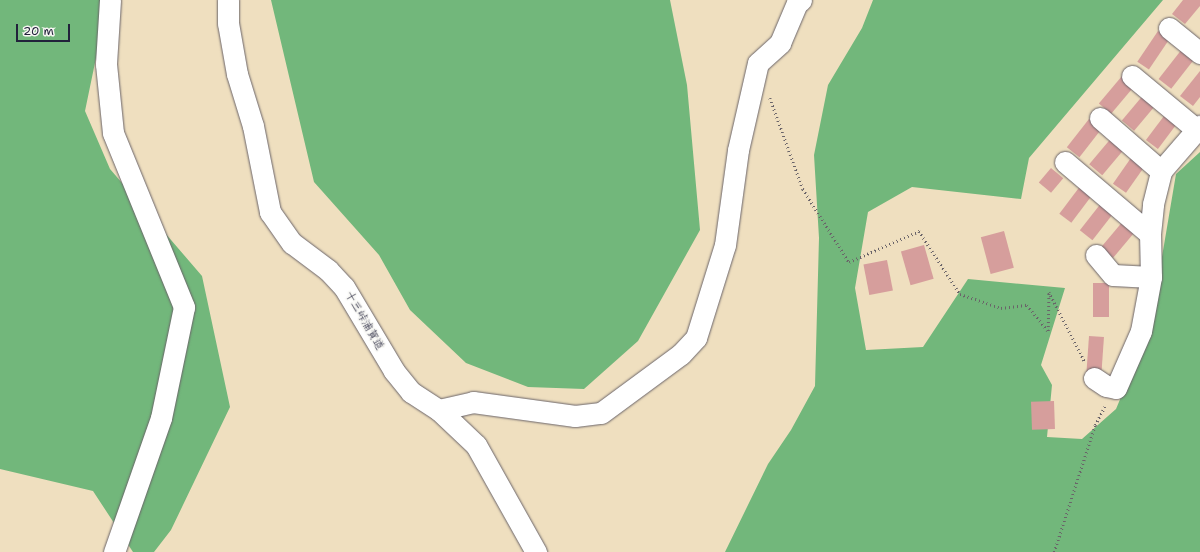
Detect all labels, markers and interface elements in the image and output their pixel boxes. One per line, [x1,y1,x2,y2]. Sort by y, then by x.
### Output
scale bar [18,16,72,42]
text: 20 m [23,23,54,39]
street label: 十三峠浦賀道 [342,289,386,353]

